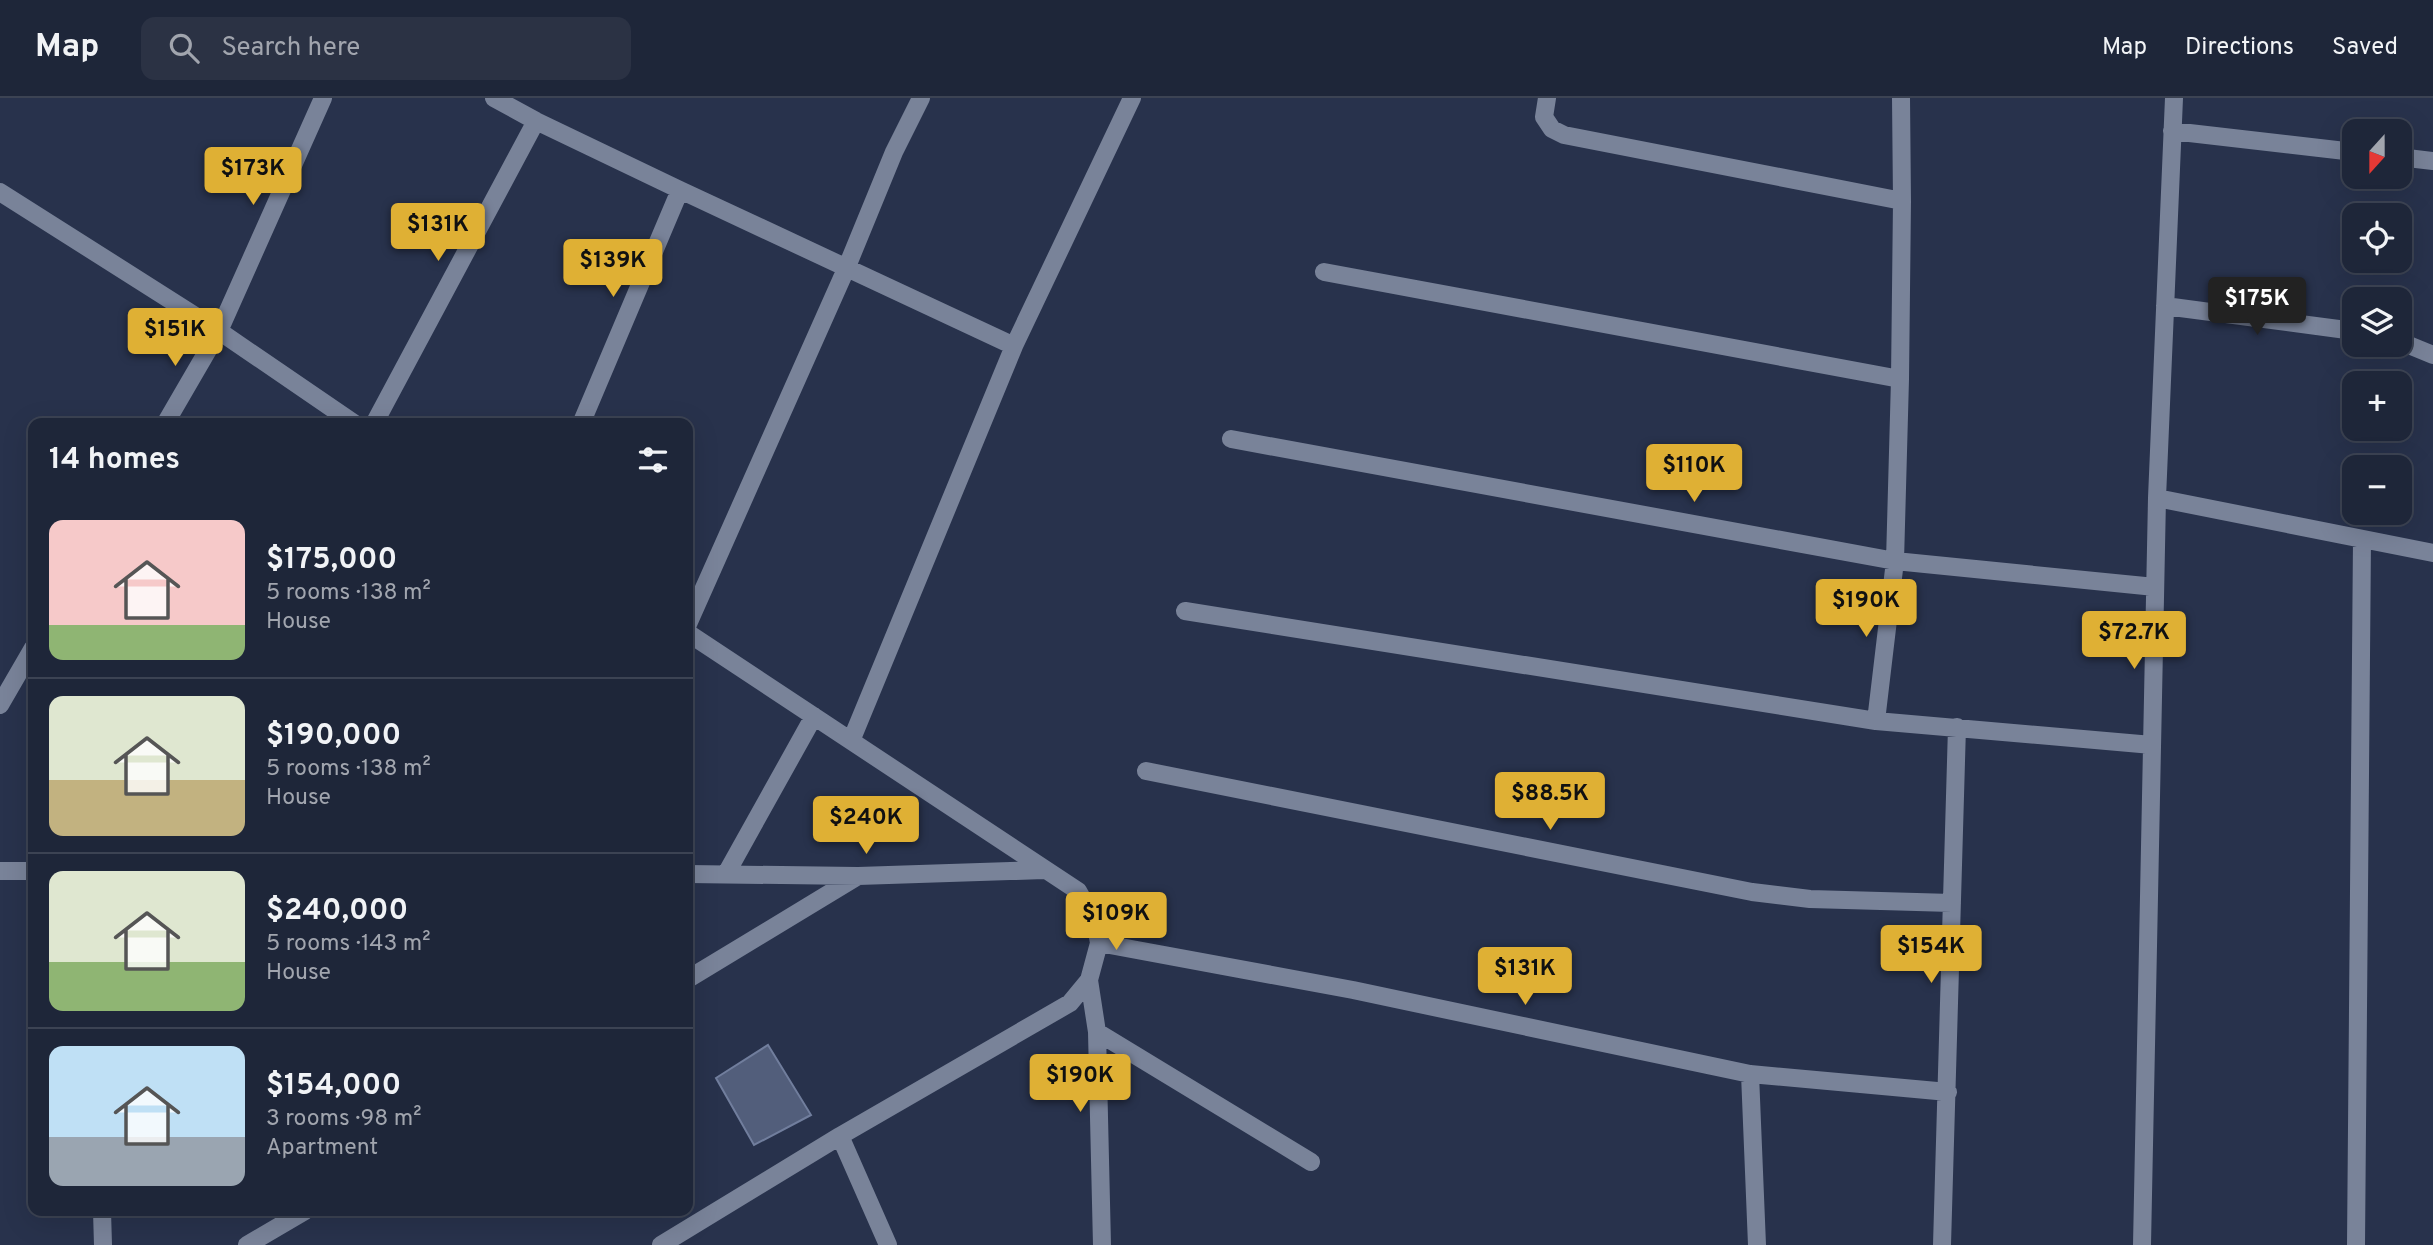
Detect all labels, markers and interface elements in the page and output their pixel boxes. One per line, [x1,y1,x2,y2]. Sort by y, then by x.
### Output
search box [141,17,631,80]
text: Map [35,27,99,69]
icon: search [165,29,203,67]
text: Search here [221,32,360,65]
text: Map [2102,33,2147,63]
text: Directions [2185,33,2294,63]
text: Saved [2332,33,2398,63]
north arrow [2342,119,2412,189]
map controls [2342,119,2412,525]
pin: $173K [204,148,302,207]
text: $173K [220,155,286,184]
button: locate [2342,203,2412,273]
pin: $131K [389,204,487,263]
text: $131K [407,211,469,240]
pin: $139K [564,240,662,299]
text: $139K [579,247,647,276]
pin: $175K [2208,278,2306,337]
text: $175K [2224,285,2290,314]
button: layers [2342,287,2412,357]
pin: $151K [126,308,224,368]
text: $151K [144,316,206,345]
button: + [2342,371,2412,441]
icon: filters [634,441,672,479]
text: 14 homes [49,442,180,479]
pin: $110K [1645,444,1743,504]
text: $110K [1662,452,1726,481]
button: − [2342,455,2412,525]
text: $175,000 [266,542,397,579]
icon: home [105,548,189,632]
text: 5 rooms · 138 m² [266,579,431,608]
pin: $190K [1817,580,1915,639]
text: $190K [1832,587,1900,616]
text: House [266,608,331,637]
pin: $72.7K [2077,612,2191,671]
text: $72.7K [2098,619,2170,648]
text: $190,000 [266,718,401,755]
icon: home [105,724,189,808]
text: 5 rooms · 138 m² [266,755,431,784]
pin: $88.5K [1493,772,1607,832]
text: $88.5K [1511,780,1589,809]
text: House [266,784,331,813]
pin: $240K [817,796,915,856]
text: $240K [829,804,903,833]
pin: $109K [1067,892,1165,952]
text: $240,000 [266,893,408,930]
icon: home [105,899,189,983]
text: $109K [1082,900,1150,929]
pin: $154K [1882,926,1980,985]
text: 5 rooms · 143 m² [266,930,431,959]
text: $154K [1897,933,1965,962]
pin: $131K [1476,948,1574,1007]
text: $131K [1494,955,1556,984]
text: House [266,959,331,988]
pin: $190K [1031,1054,1129,1114]
text: $190K [1046,1062,1114,1091]
text: $154,000 [266,1068,401,1105]
icon: home [105,1074,189,1158]
text: 3 rooms · 98 m² [266,1105,422,1134]
text: Apartment [266,1134,378,1163]

